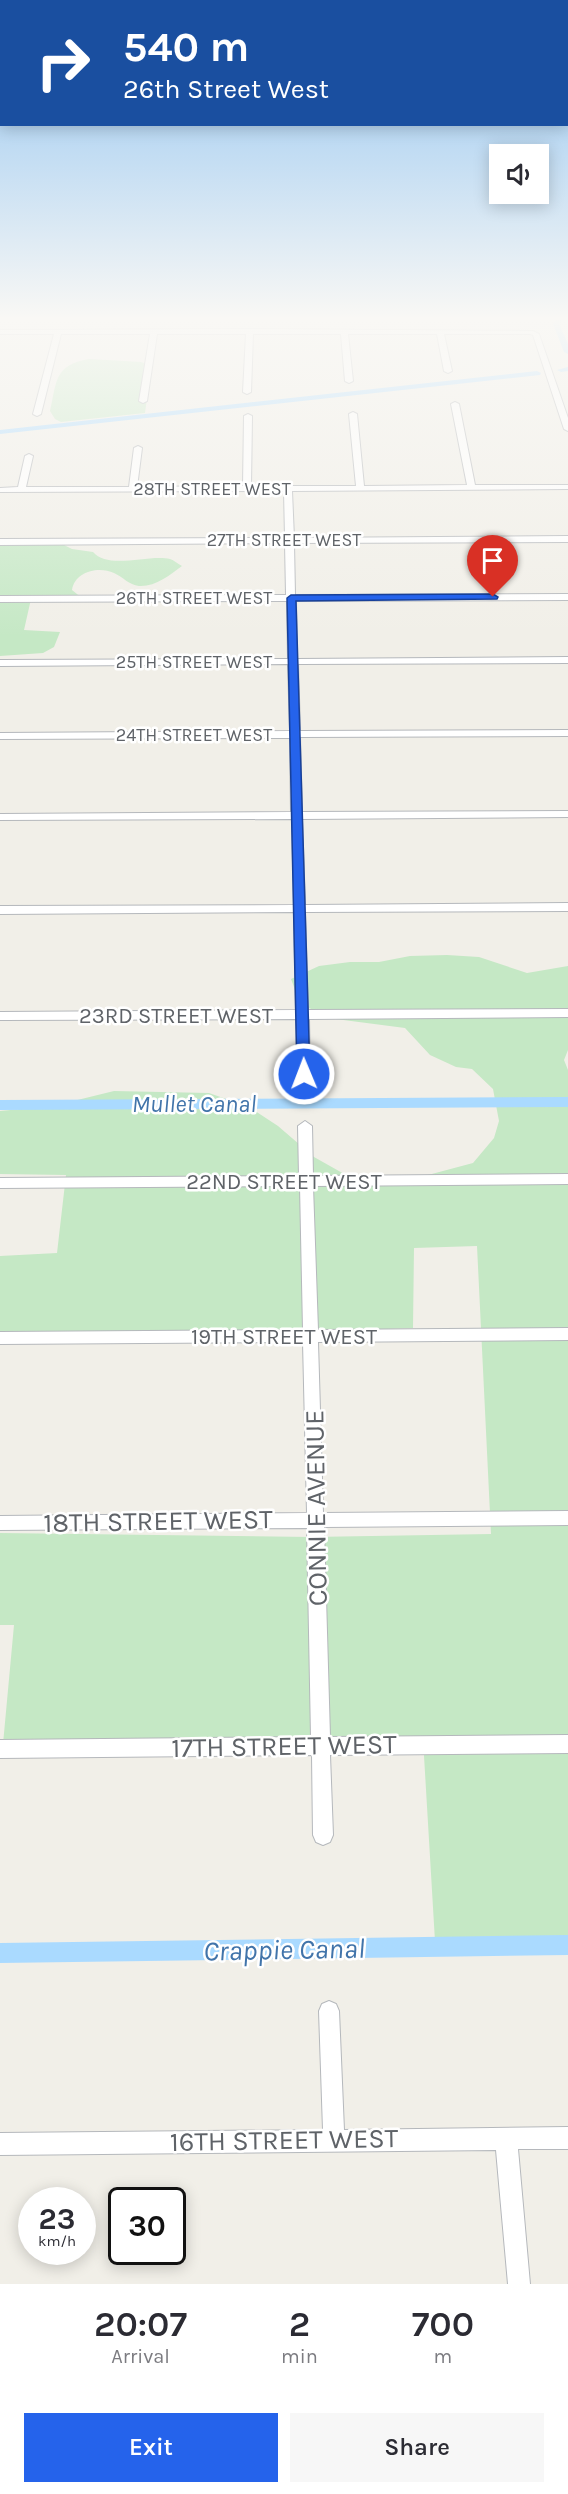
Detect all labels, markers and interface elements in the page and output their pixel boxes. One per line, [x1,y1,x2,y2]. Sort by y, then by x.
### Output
text: 540 m [123,22,249,72]
icon: right [24,24,102,102]
text: 26th Street West [123,73,329,105]
map controls [489,144,549,204]
button: sound [489,144,549,204]
street label: 28TH STREET WEST [133,478,291,500]
street label: 27TH STREET WEST [207,529,361,551]
pin [467,535,518,597]
icon: arrive [476,544,509,577]
street label: 26TH STREET WEST [116,587,272,609]
street label: 25TH STREET WEST [116,651,272,673]
street label: 24TH STREET WEST [116,724,272,746]
street label: 23RD STREET WEST [79,1003,273,1029]
position arrow [272,1042,336,1106]
water label: Mullet Canal [132,1090,256,1118]
street label: 22ND STREET WEST [186,1169,382,1195]
street label: 19TH STREET WEST [191,1324,377,1350]
street label: CONNIE AVENUE [298,1410,334,1606]
street label: 18TH STREET WEST [43,1503,273,1539]
street label: 17TH STREET WEST [171,1728,397,1764]
water label: Crappie Canal [203,1932,365,1967]
street label: 16TH STREET WEST [170,2122,399,2158]
speed limit sign: 30 [108,2187,186,2265]
text: 23 [39,2201,75,2237]
text: km/h [38,2232,76,2250]
text: 20:07 [94,2303,187,2345]
text: 2 [289,2303,310,2345]
text: 700 [412,2303,474,2345]
text: Arrival [111,2345,170,2368]
text: min [281,2345,318,2368]
text: m [434,2345,452,2368]
button: Exit [24,2413,278,2482]
button: Share [290,2413,544,2482]

